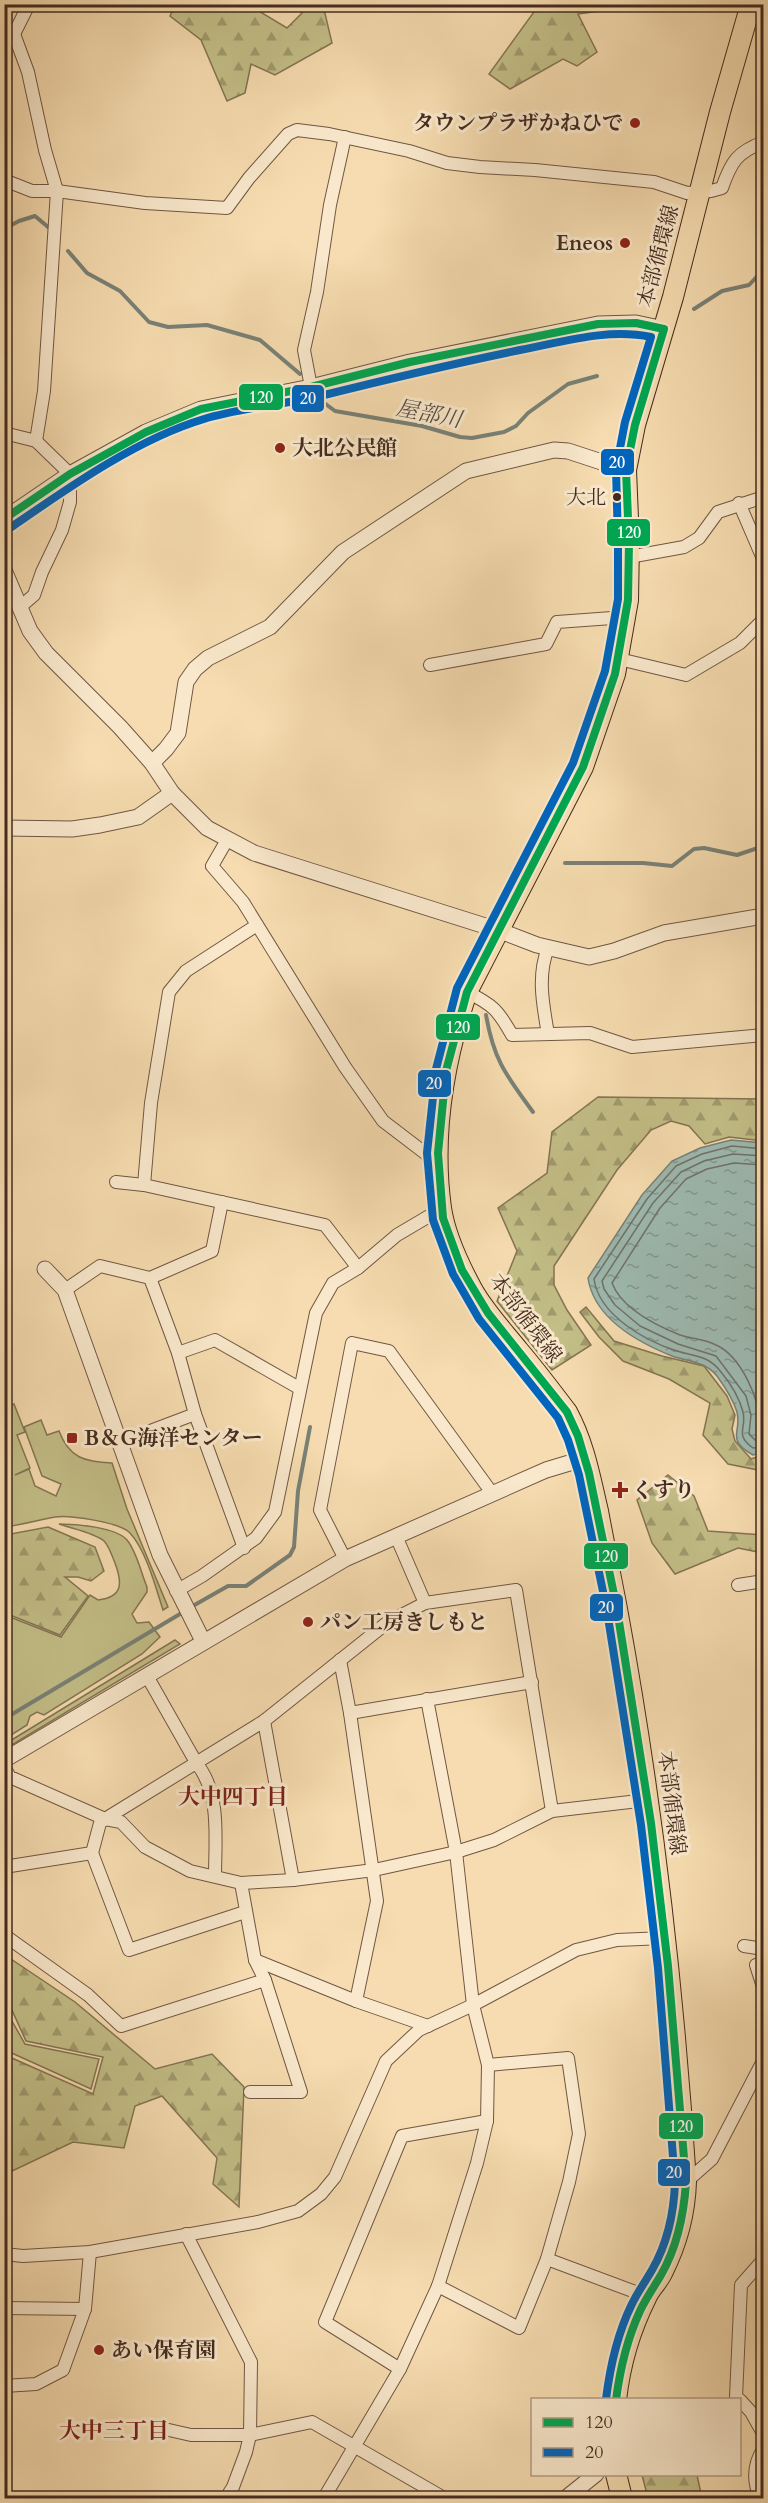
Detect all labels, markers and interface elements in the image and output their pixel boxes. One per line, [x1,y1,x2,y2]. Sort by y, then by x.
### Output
place label: タウンプラザかねひで [413,109,623,138]
marker: タウンプラザかねひで [628,116,642,130]
street label: 本部循環線 [631,202,686,311]
place label: Eneos [556,229,613,258]
marker: Eneos [618,236,632,250]
line badge: 120 [238,383,284,411]
line badge: 20 [291,384,325,413]
text: 120 [249,387,273,409]
text: 20 [300,388,316,410]
water label: 屋部川 [394,393,466,435]
place label: 大北公民館 [292,434,397,463]
marker: 大北公民館 [273,441,287,455]
line badge: 20 [600,448,635,476]
text: 20 [609,452,625,474]
place label: 大北 [566,484,606,511]
marker: 大北 [611,491,623,503]
line badge: 120 [606,518,651,547]
text: 120 [617,522,641,544]
line badge: 120 [435,1013,481,1041]
text: 120 [446,1017,470,1039]
line badge: 20 [417,1069,452,1098]
text: 20 [426,1073,442,1095]
street label: 本部循環線 [482,1268,569,1369]
place label: B＆G海洋センター [84,1424,262,1453]
marker: B＆G海洋センター [65,1431,79,1445]
place label: くすり [632,1476,695,1505]
marker: くすり [613,1483,627,1497]
line badge: 120 [583,1542,629,1570]
text: 120 [594,1546,618,1568]
line badge: 20 [589,1593,624,1622]
text: 20 [598,1597,614,1619]
place label: パン工房きしもと [320,1608,488,1637]
marker: パン工房きしもと [301,1615,315,1629]
street label: 本部循環線 [651,1749,692,1857]
district label: 大中四丁目 [178,1782,288,1812]
line badge: 120 [658,2112,704,2140]
text: 120 [669,2116,693,2138]
line badge: 20 [657,2158,691,2187]
text: 20 [666,2162,682,2184]
place label: あい保育園 [111,2336,216,2365]
marker: あい保育園 [92,2343,106,2357]
legend [531,2398,741,2476]
text: 120 [585,2410,613,2435]
district label: 大中三丁目 [59,2416,169,2446]
text: 20 [585,2440,603,2465]

